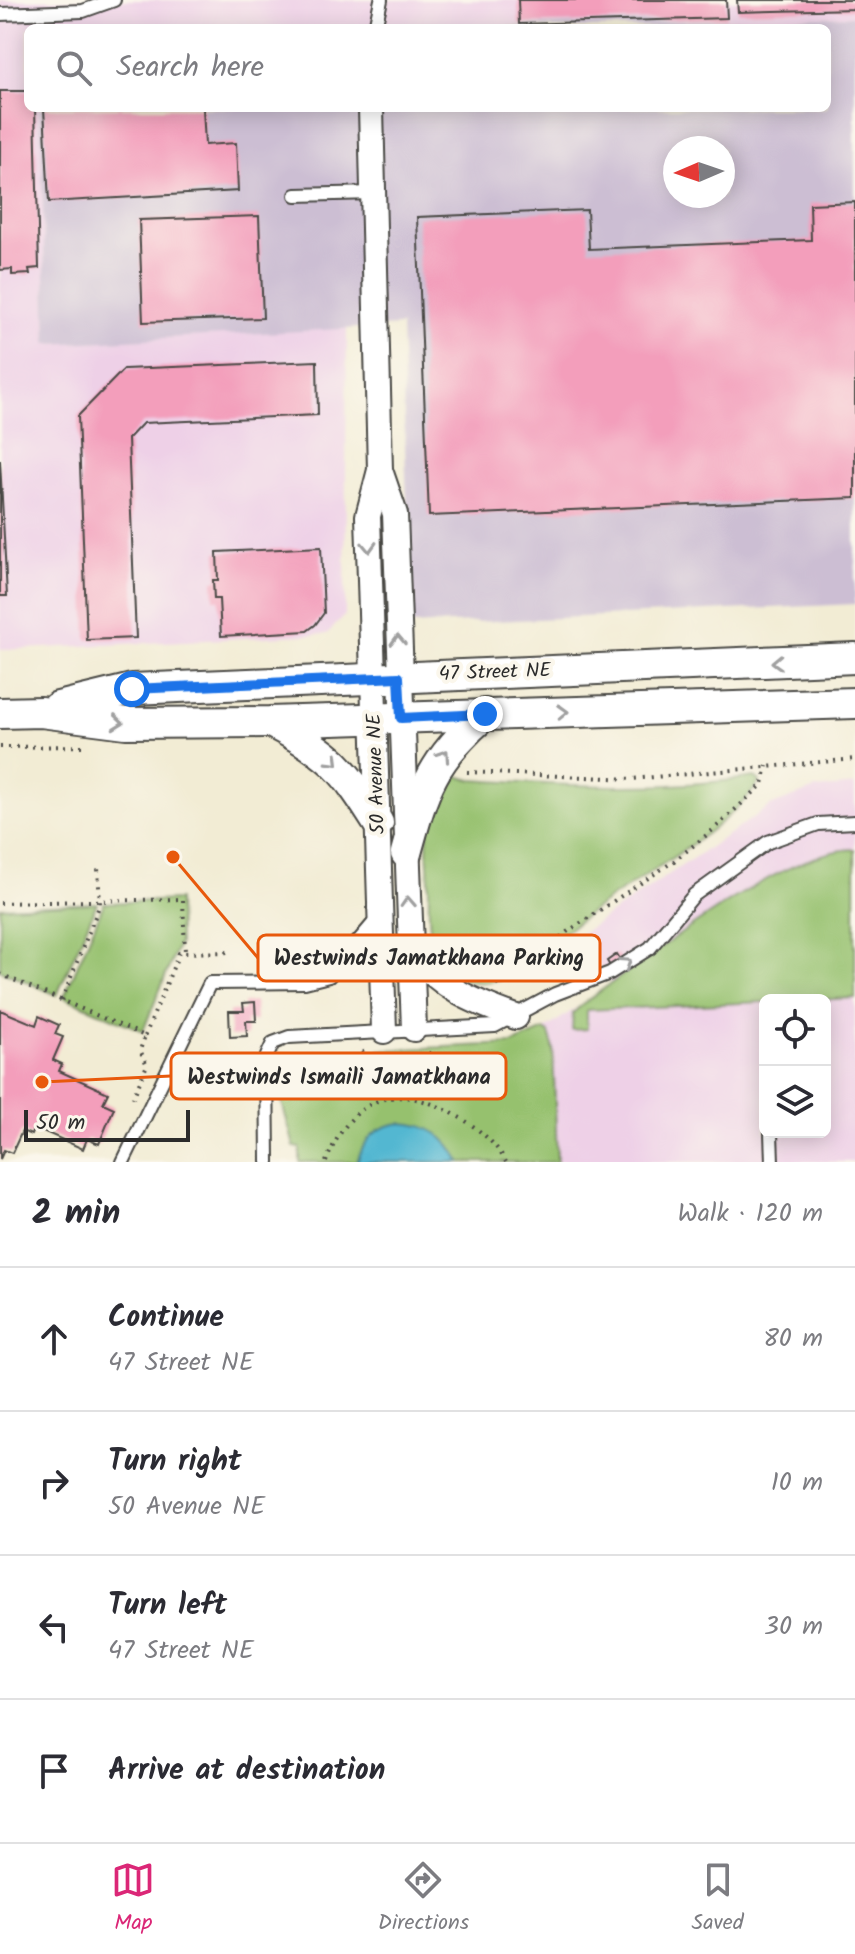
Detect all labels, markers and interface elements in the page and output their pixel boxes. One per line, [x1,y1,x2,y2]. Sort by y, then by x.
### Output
search box [24,24,831,112]
text: Search here [116,44,264,92]
icon: search [52,46,96,90]
north arrow [663,136,735,208]
one-way arrow [361,541,378,554]
one-way arrow [390,633,407,646]
one-way arrow [770,653,783,670]
street label: 47 Street NE [438,655,553,691]
route start [114,671,150,707]
route end [467,696,503,732]
one-way arrow [557,703,570,720]
street label: 50 Avenue NE [359,712,395,835]
one-way arrow [112,713,125,730]
one-way arrow [434,750,449,764]
one-way arrow [325,752,339,767]
one-way arrow [400,895,417,908]
callout: Westwinds Jamatkhana Parking [258,935,600,981]
text: Westwinds Jamatkhana Parking [274,942,584,977]
one-way arrow [617,958,632,973]
map controls [759,994,831,1138]
button: locate [759,994,831,1066]
callout: Westwinds Ismaili Jamatkhana [171,1053,506,1099]
text: Westwinds Ismaili Jamatkhana [187,1061,491,1096]
button: layers [759,1066,831,1138]
scale bar [24,1106,190,1142]
text: 50 m [36,1106,85,1141]
text: 2 min [32,1187,120,1241]
text: Walk · 120 m [678,1193,823,1235]
text: Continue [108,1294,224,1342]
icon: ahead [32,1317,76,1361]
text: 80 m [763,1318,823,1360]
text: 47 Street NE [108,1342,254,1384]
text: Turn right [108,1438,241,1486]
icon: right [32,1461,76,1505]
text: 10 m [771,1462,823,1504]
text: 50 Avenue NE [108,1486,265,1528]
text: Turn left [108,1582,227,1630]
icon: left [32,1605,76,1649]
text: 30 m [764,1606,823,1648]
text: 47 Street NE [108,1630,254,1672]
text: Arrive at destination [108,1747,385,1795]
icon: arrive [32,1749,76,1793]
tab: Map [111,1858,155,1941]
tab: Directions [378,1858,469,1941]
tab: Saved [692,1858,744,1941]

